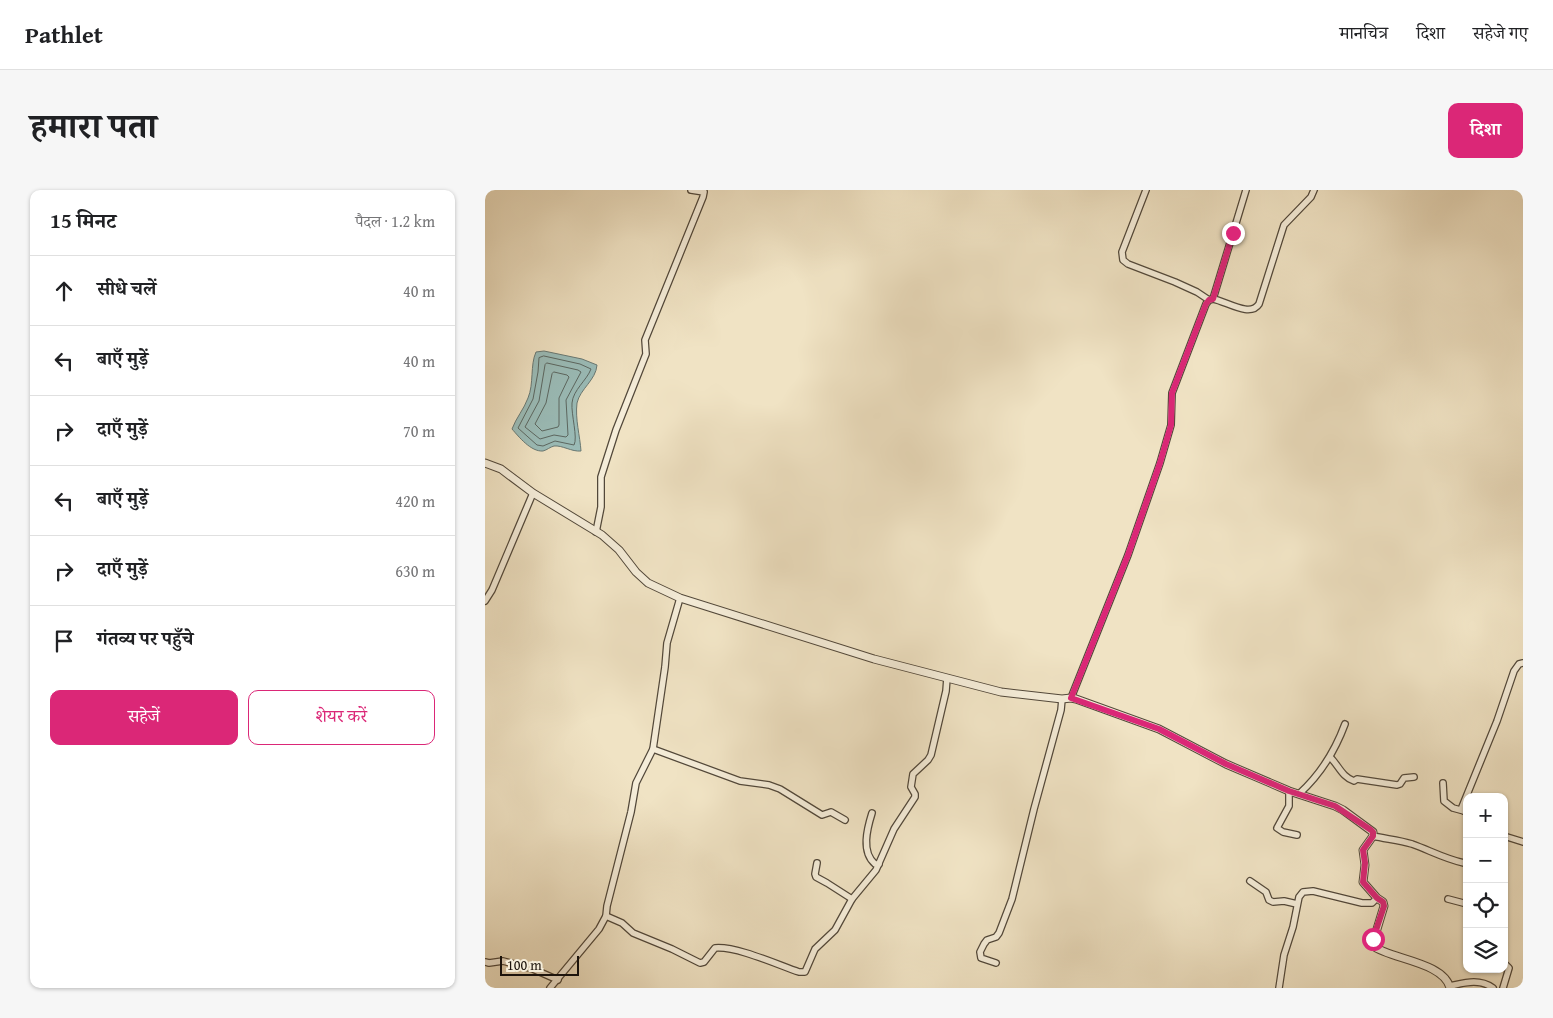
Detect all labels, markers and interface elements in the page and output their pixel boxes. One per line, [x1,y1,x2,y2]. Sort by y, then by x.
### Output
text: Pathlet [25,17,103,52]
text: मानचित्र [1339,19,1388,46]
text: दिशा [1416,19,1445,46]
text: सहेजे गए [1473,19,1528,46]
text: हमारा पता [30,100,157,151]
button: दिशा [1448,103,1523,158]
text: 15 मिनट [50,205,116,236]
text: पैदल · 1.2 km [355,209,435,233]
route end [1222,222,1245,245]
text: सीधे चलें [97,274,156,302]
icon: ahead [50,277,78,305]
text: 40 m [403,279,435,303]
text: बाएँ मुड़ें [97,344,148,372]
icon: left [50,347,78,375]
text: 40 m [403,349,435,373]
text: दाएँ मुड़ें [97,414,148,442]
icon: right [50,417,78,445]
text: 70 m [403,419,435,443]
text: बाएँ मुड़ें [97,484,148,512]
icon: left [50,487,78,515]
text: 420 m [395,489,435,513]
text: दाएँ मुड़ें [97,554,148,582]
icon: right [50,557,78,585]
text: 630 m [395,559,435,583]
text: गंतव्य पर पहुँचे [97,624,193,652]
icon: arrive [50,627,78,655]
button: सहेजें [50,690,238,745]
button: शेयर करें [248,690,435,745]
map controls [1463,793,1508,973]
button: + [1463,793,1508,838]
button: − [1463,838,1508,883]
button: locate [1463,883,1508,928]
route start [1362,928,1385,951]
button: layers [1463,928,1508,973]
scale bar [500,953,579,976]
text: 100 m [507,955,542,975]

